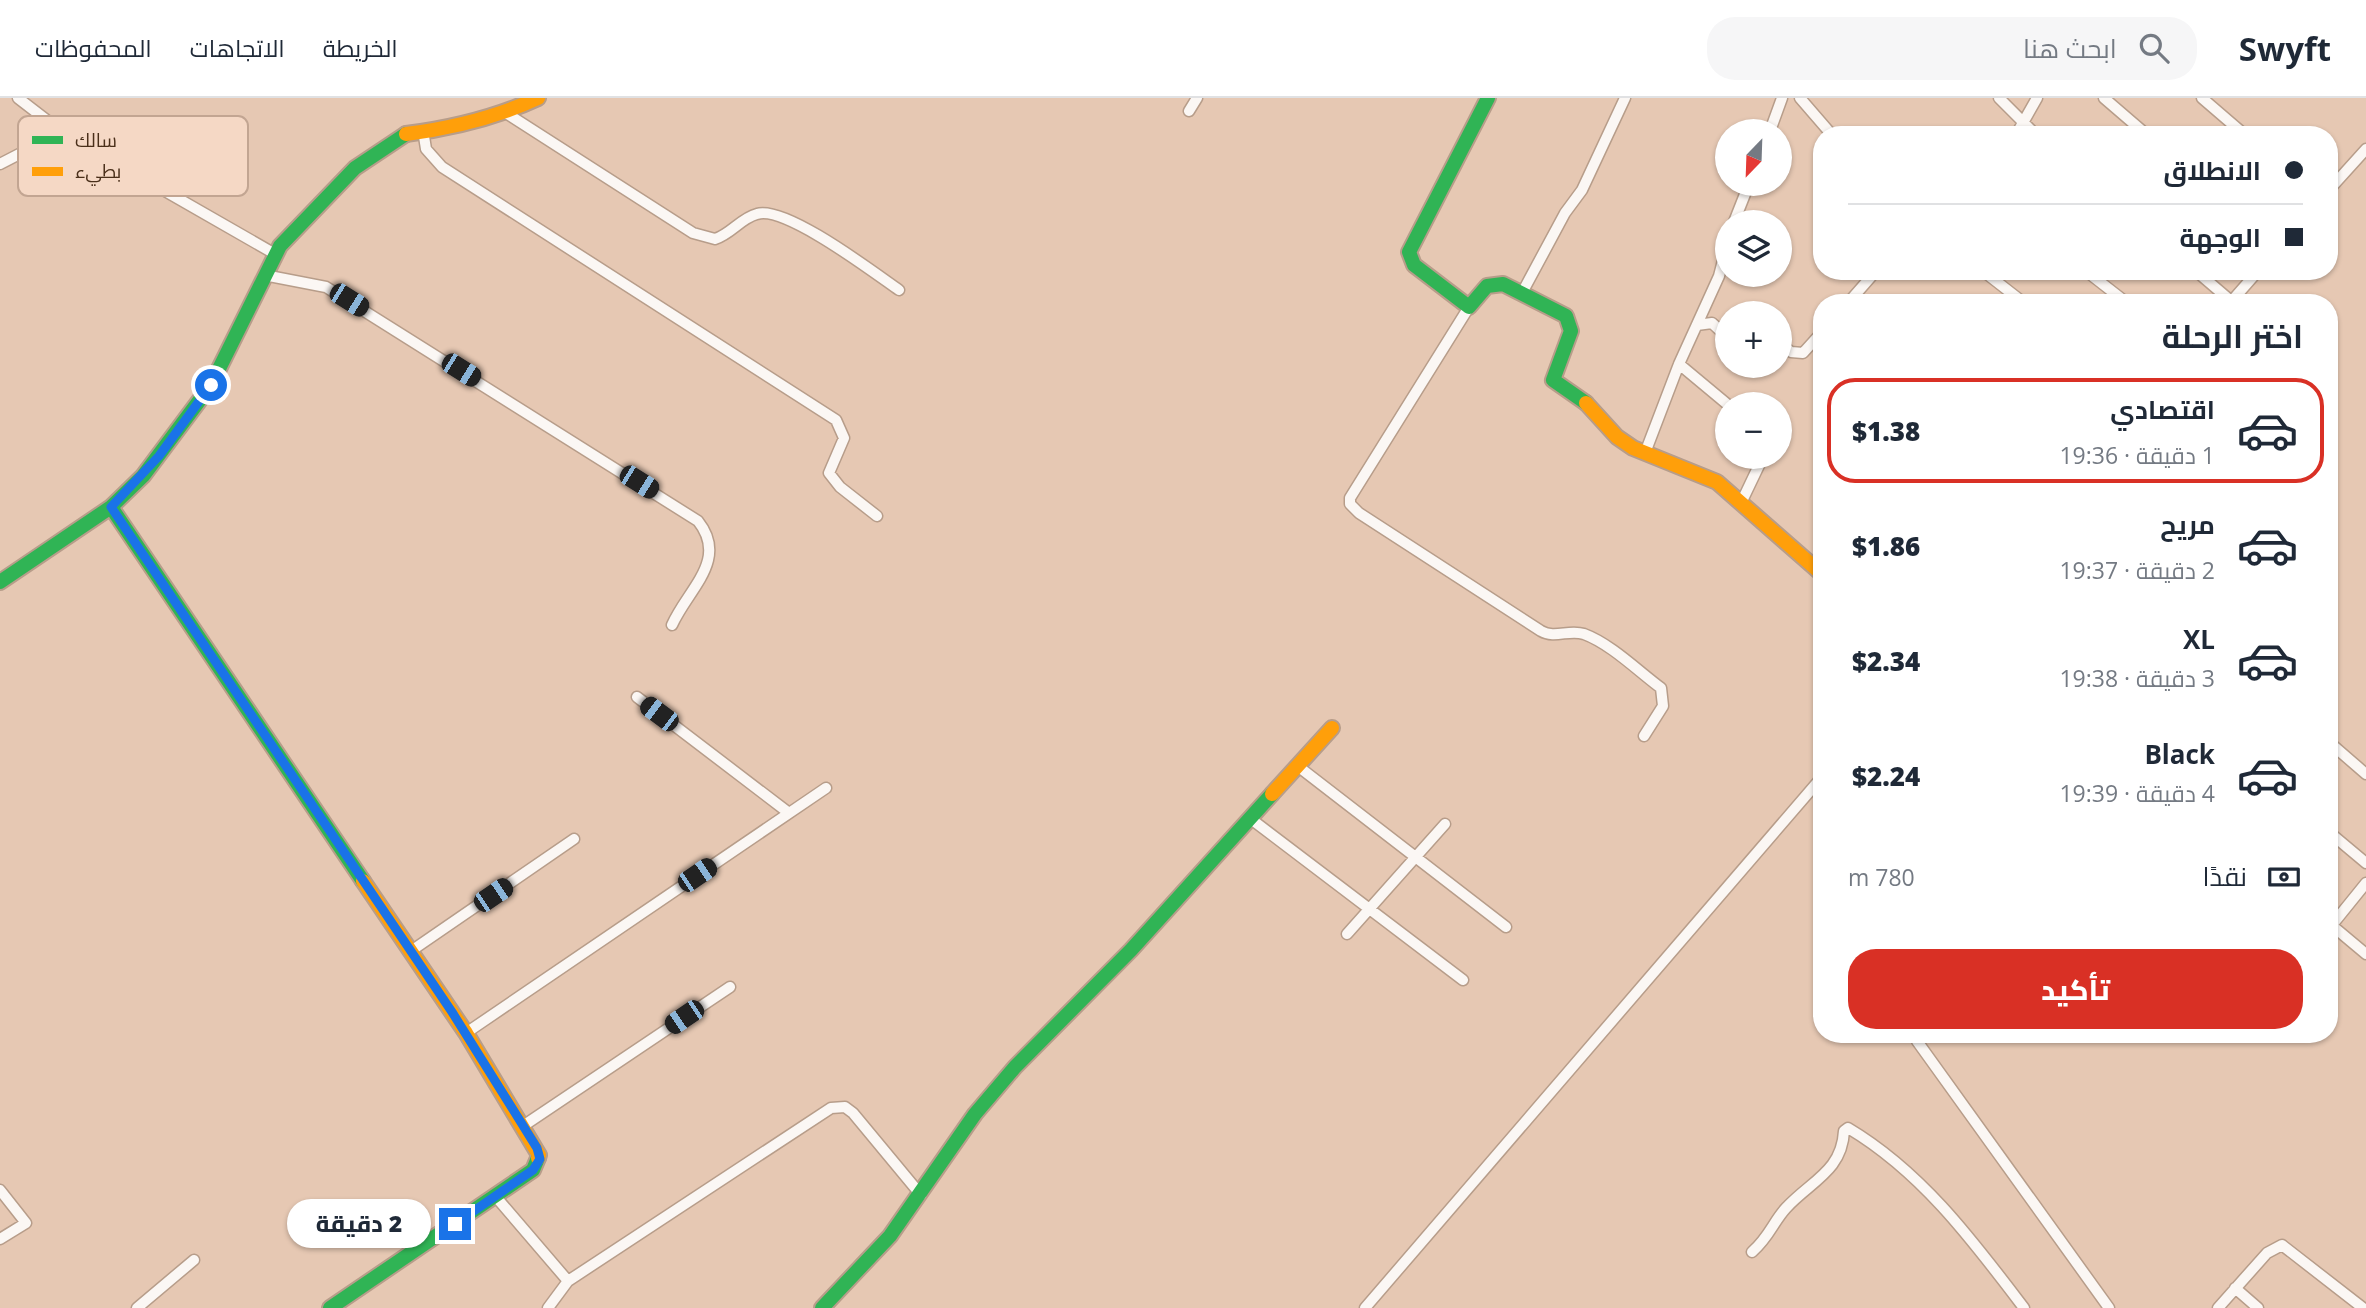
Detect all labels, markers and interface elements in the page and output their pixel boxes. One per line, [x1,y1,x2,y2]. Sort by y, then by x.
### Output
search box [1707,17,2197,80]
text: Swyft [2239,26,2331,71]
icon: search [2135,29,2173,67]
text: ابحث هنا [2023,30,2117,66]
text: المحفوظات [35,31,152,64]
text: الاتجاهات [190,31,285,64]
text: الخريطة [323,31,398,64]
legend [18,116,248,196]
north arrow [1715,119,1792,196]
map controls [1715,119,1792,469]
text: سالك [75,127,117,153]
text: الانطلاق [2163,152,2261,188]
text: بطيء [75,158,121,186]
button: layers [1715,210,1792,287]
text: الوجهة [2180,219,2261,255]
car [326,280,373,320]
button: + [1715,301,1792,378]
text: اختر الرحلة [2162,314,2303,357]
car [438,350,485,390]
route start [195,369,227,401]
text: اقتصادي [2110,391,2215,427]
button: − [1715,392,1792,469]
icon: car [2236,399,2299,462]
text: $1.38 [1852,413,1920,449]
text: 1 دقيقة · 19:36 [2059,439,2215,471]
car [616,462,663,502]
text: مريح [2160,506,2215,542]
icon: car [2236,514,2299,577]
text: $1.86 [1852,528,1920,564]
text: 2 دقيقة · 19:37 [2059,554,2215,586]
text: XL [2183,621,2215,657]
icon: car [2236,629,2299,692]
text: $2.34 [1852,643,1920,679]
text: 3 دقيقة · 19:38 [2059,662,2215,694]
car [636,693,683,735]
text: Black [2144,736,2215,772]
icon: car [2236,744,2299,807]
text: $2.24 [1852,758,1920,794]
text: 4 دقيقة · 19:39 [2059,777,2215,809]
car [674,855,721,895]
text: نقدًا [2203,858,2247,894]
icon: cash [2265,858,2303,896]
text: 780 m [1848,861,1915,893]
car [470,875,517,915]
button: تأكيد [1848,949,2303,1029]
car [661,997,708,1037]
callout: 2 دقيقة [287,1200,430,1248]
text: 2 دقيقة [316,1207,402,1239]
route end [439,1208,471,1240]

